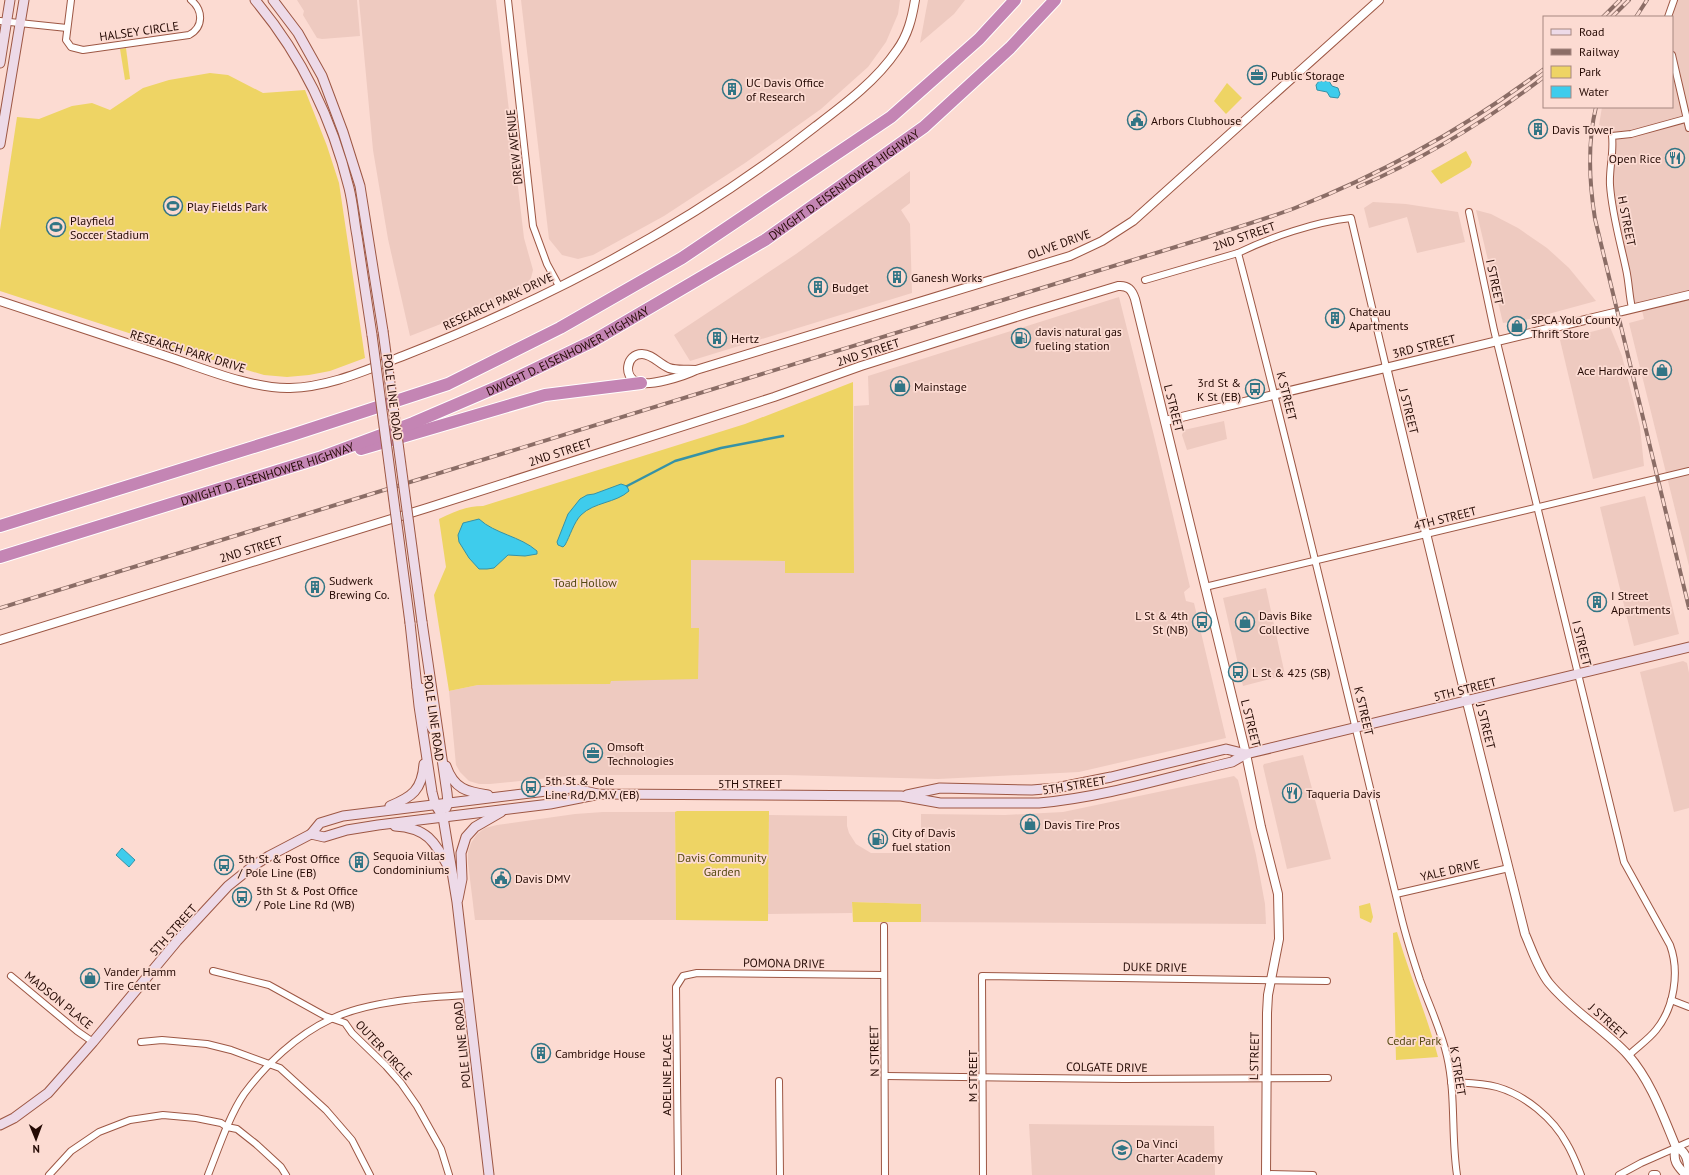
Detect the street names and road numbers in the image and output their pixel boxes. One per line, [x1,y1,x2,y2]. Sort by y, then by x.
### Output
street label: HALSEY CIRCLE [98,18,180,44]
street label: DREW AVENUE [503,108,525,186]
street label: DWIGHT D. EISENHOWER HIGHWAY [765,125,922,243]
street label: H STREET [1615,195,1639,248]
street label: 2ND STREET [1211,218,1278,254]
street label: OLIVE DRIVE [1025,226,1093,262]
street label: I STREET [1483,258,1507,307]
street label: RESEARCH PARK DRIVE [440,269,556,333]
street label: DWIGHT D. EISENHOWER HIGHWAY [484,302,652,398]
street label: RESEARCH PARK DRIVE [128,326,248,376]
street label: 3RD STREET [1391,331,1457,361]
street label: 2ND STREET [835,335,902,369]
street label: POLE LINE ROAD [380,353,406,441]
street label: K STREET [1274,370,1300,422]
street label: L STREET [1161,383,1187,434]
street label: J STREET [1396,386,1422,436]
street label: 2ND STREET [527,435,594,469]
street label: DWIGHT D. EISENHOWER HIGHWAY [179,438,356,508]
street label: 4TH STREET [1412,503,1478,533]
street label: 2ND STREET [218,532,285,566]
street label: I STREET [1569,619,1595,668]
street label: POLE LINE ROAD [420,674,448,762]
street label: 5TH STREET [1432,674,1498,704]
street label: K STREET [1351,685,1377,737]
street label: L STREET [1238,698,1264,749]
street label: J STREET [1473,701,1499,751]
street label: 5TH STREET [1041,773,1107,797]
street label: 5TH STREET [718,776,782,791]
street label: YALE DRIVE [1419,856,1481,884]
street label: 5TH STREET [146,901,200,959]
street label: POMONA DRIVE [743,955,825,971]
street label: DUKE DRIVE [1123,959,1187,975]
street label: MADSON PLACE [22,968,96,1032]
street label: J STREET [1585,999,1631,1042]
street label: POLE LINE ROAD [450,1001,474,1089]
street label: OUTER CIRCLE [353,1017,415,1083]
street label: N STREET [866,1025,882,1077]
street label: L STREET [1246,1031,1262,1080]
street label: ADELINE PLACE [659,1034,674,1116]
street label: K STREET [1447,1045,1469,1097]
street label: M STREET [965,1049,980,1102]
street label: COLGATE DRIVE [1066,1059,1148,1075]

